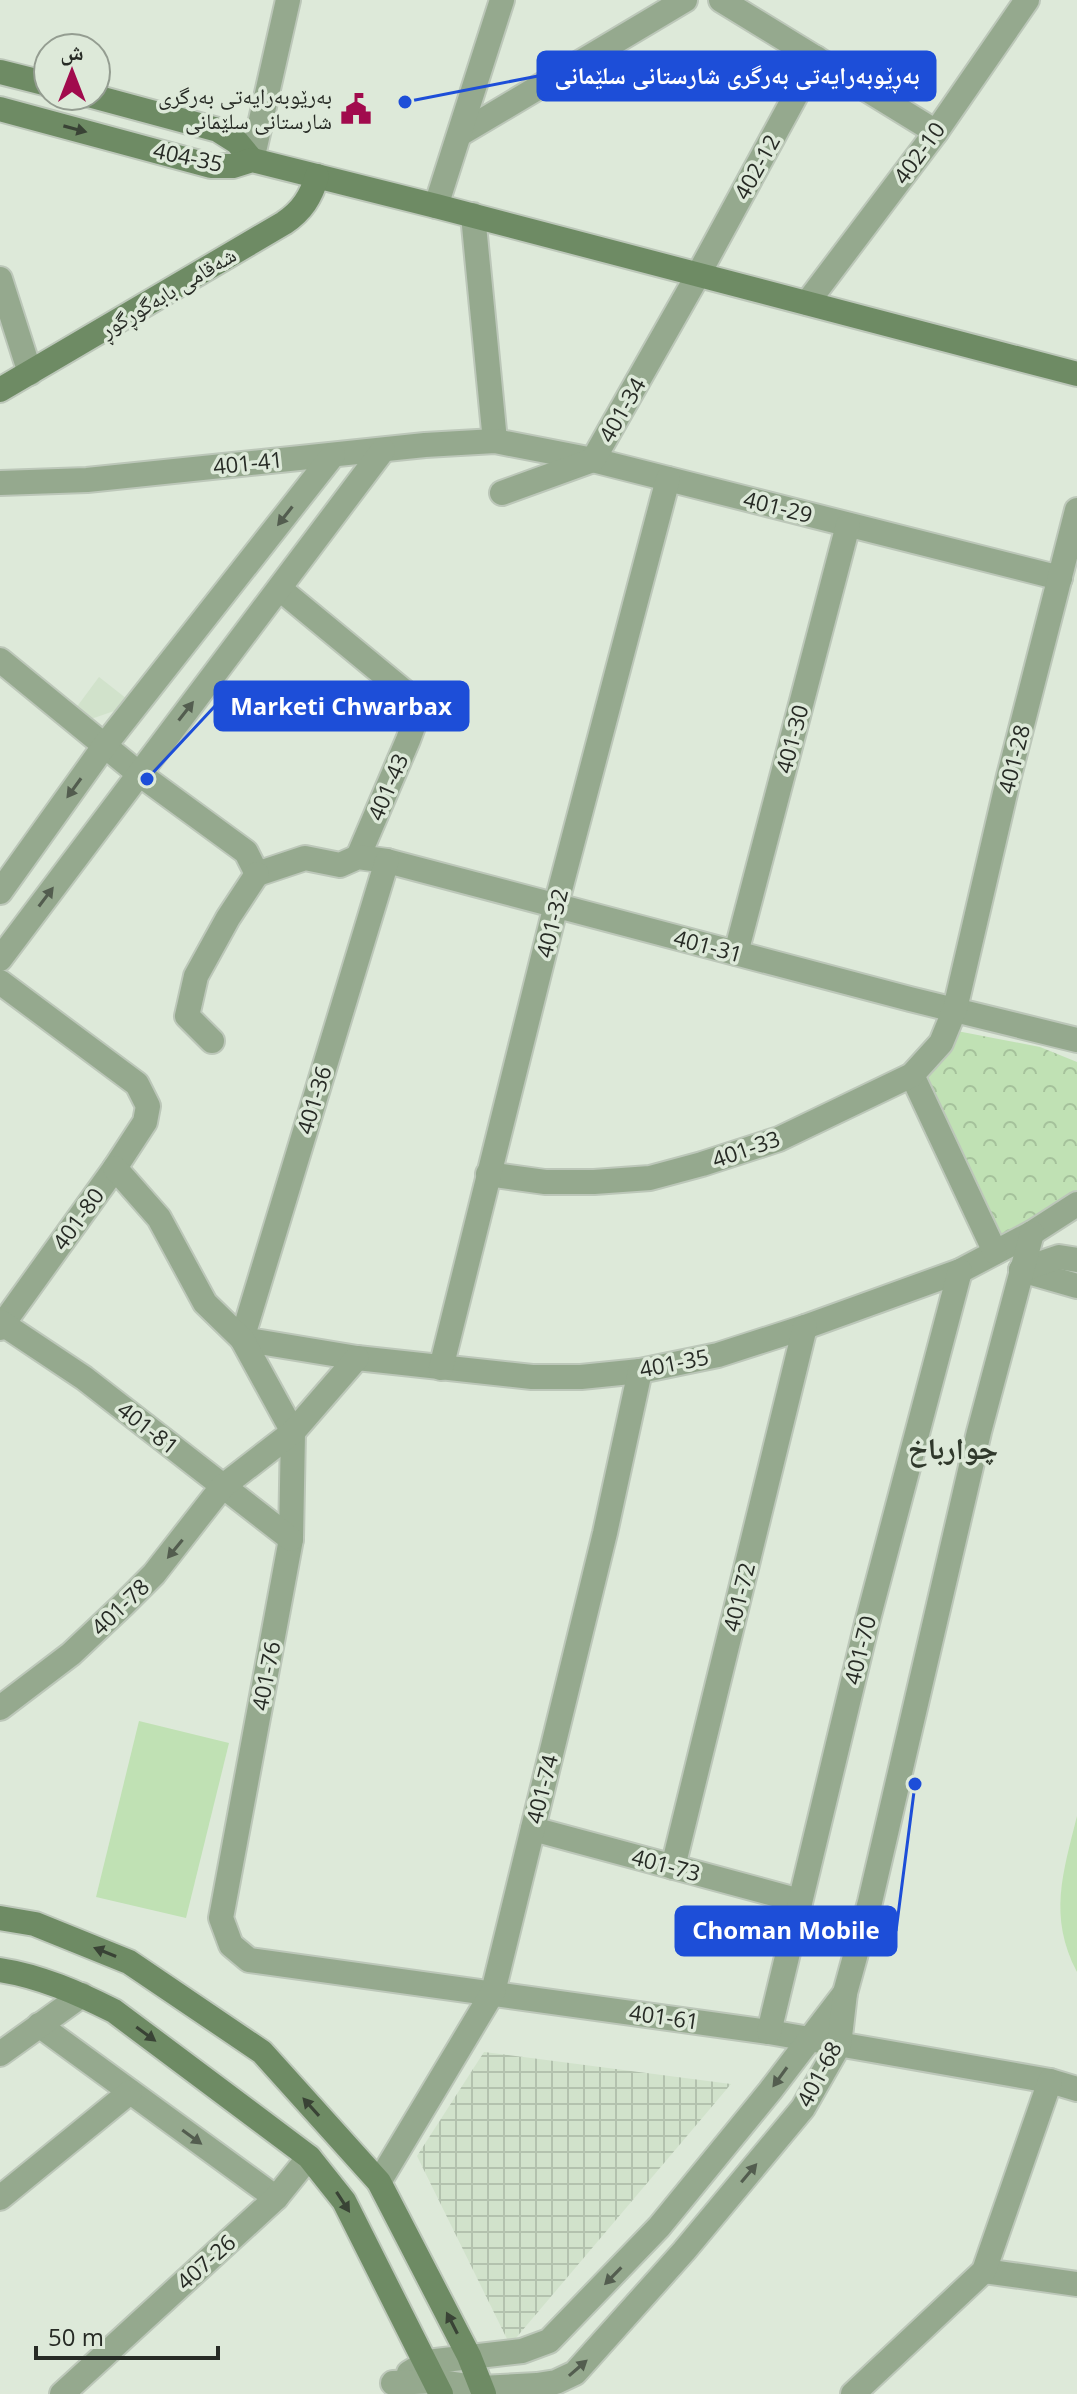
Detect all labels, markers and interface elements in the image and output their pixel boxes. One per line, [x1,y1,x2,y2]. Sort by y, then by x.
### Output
north arrow [32,32,112,112]
text: ش [60,36,84,66]
callout: بەڕێوبەرایەتی بەرگری شارستانی سلێمانی [538,52,935,100]
text: بەڕێوبەرایەتی بەرگری شارستانی سلێمانی [554,58,920,94]
place label: بەرێوبەرایەتی بەرگری شارستانی سلێمانی [158,80,332,135]
public building icon: بەرێوبەرایەتی بەرگری شارستانی سلێمانی [339,92,373,126]
street label: 402-10 [885,115,951,190]
one-way arrow [64,123,88,136]
street label: 402-12 [726,129,786,204]
street label: 404-35 [151,134,226,178]
street label: شەقامی بابەگوڕگوڕ [93,239,243,347]
street label: 401-34 [591,371,652,447]
street label: 401-41 [212,443,284,481]
street label: 401-29 [741,483,816,529]
one-way arrow [277,506,294,526]
callout: Marketi Chwarbax [215,682,468,730]
text: Marketi Chwarbax [230,689,452,722]
one-way arrow [177,701,193,722]
street label: 401-30 [767,701,815,776]
street label: 401-28 [990,721,1036,796]
street label: 401-43 [360,749,415,825]
one-way arrow [67,777,83,798]
street label: 401-32 [528,885,574,960]
one-way arrow [38,886,54,907]
street label: 401-31 [671,921,746,969]
street label: 401-36 [288,1062,338,1138]
street label: 401-33 [708,1122,784,1174]
street label: 401-80 [44,1181,110,1256]
street label: 401-35 [637,1341,711,1383]
street label: 401-81 [112,1394,185,1461]
district label: چوارباخ [908,1427,998,1468]
one-way arrow [167,1539,183,1559]
street label: 401-72 [715,1559,761,1634]
street label: 401-78 [84,1571,155,1641]
street label: 401-70 [836,1612,882,1687]
street label: 401-76 [244,1639,286,1713]
street label: 401-74 [518,1751,564,1826]
street label: 401-73 [629,1840,704,1888]
callout: Choman Mobile [676,1907,896,1955]
text: Choman Mobile [692,1913,880,1946]
one-way arrow [93,1946,117,1959]
street label: 401-61 [627,1996,701,2036]
one-way arrow [136,2026,157,2042]
street label: 401-68 [788,2036,848,2111]
one-way arrow [772,2066,788,2088]
one-way arrow [303,2098,321,2117]
one-way arrow [182,2128,203,2144]
one-way arrow [740,2163,757,2183]
one-way arrow [335,2191,350,2213]
street label: 407-26 [169,2227,241,2296]
one-way arrow [604,2266,622,2285]
scale bar [36,2310,218,2360]
one-way arrow [446,2311,459,2334]
text: 50 m [48,2320,104,2353]
one-way arrow [567,2360,587,2377]

